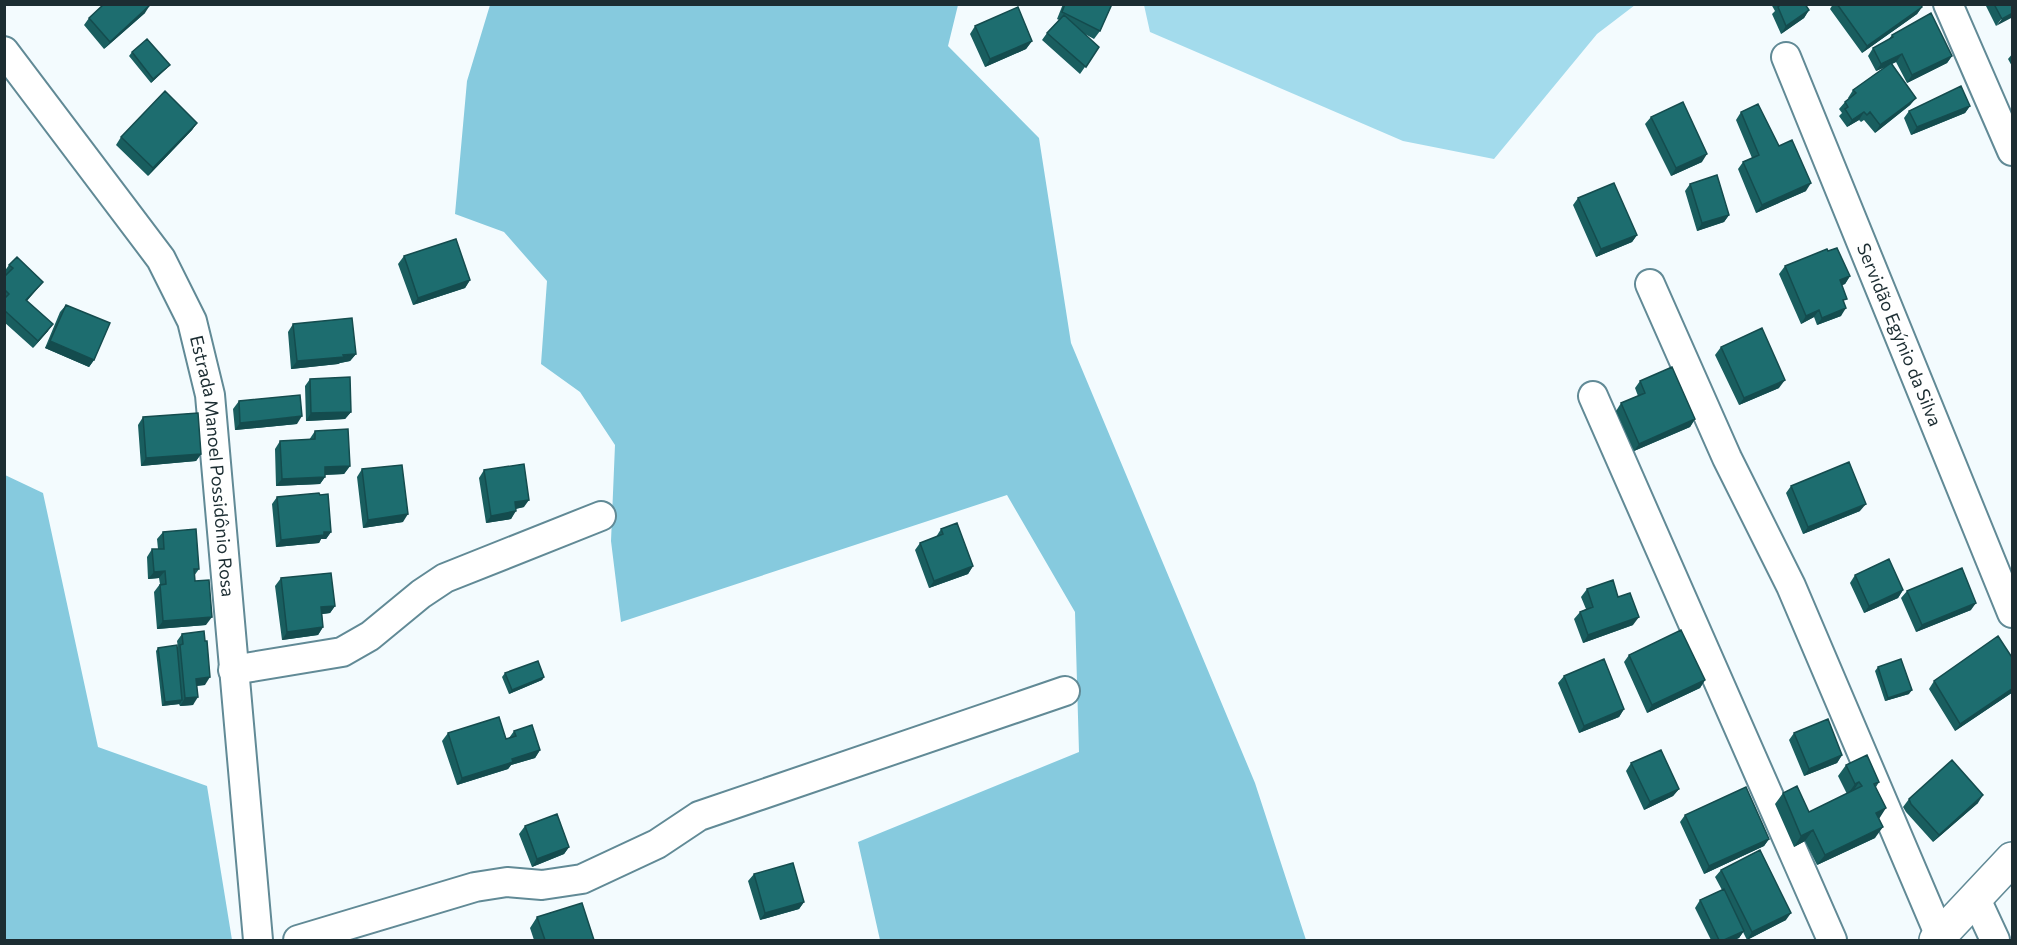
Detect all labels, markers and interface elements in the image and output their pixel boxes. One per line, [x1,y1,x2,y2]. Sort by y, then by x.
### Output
street label: Servidão Egýnio da Silva [1853,240,1947,429]
street label: Estrada Manoel Possidônio Rosa [186,333,240,598]

